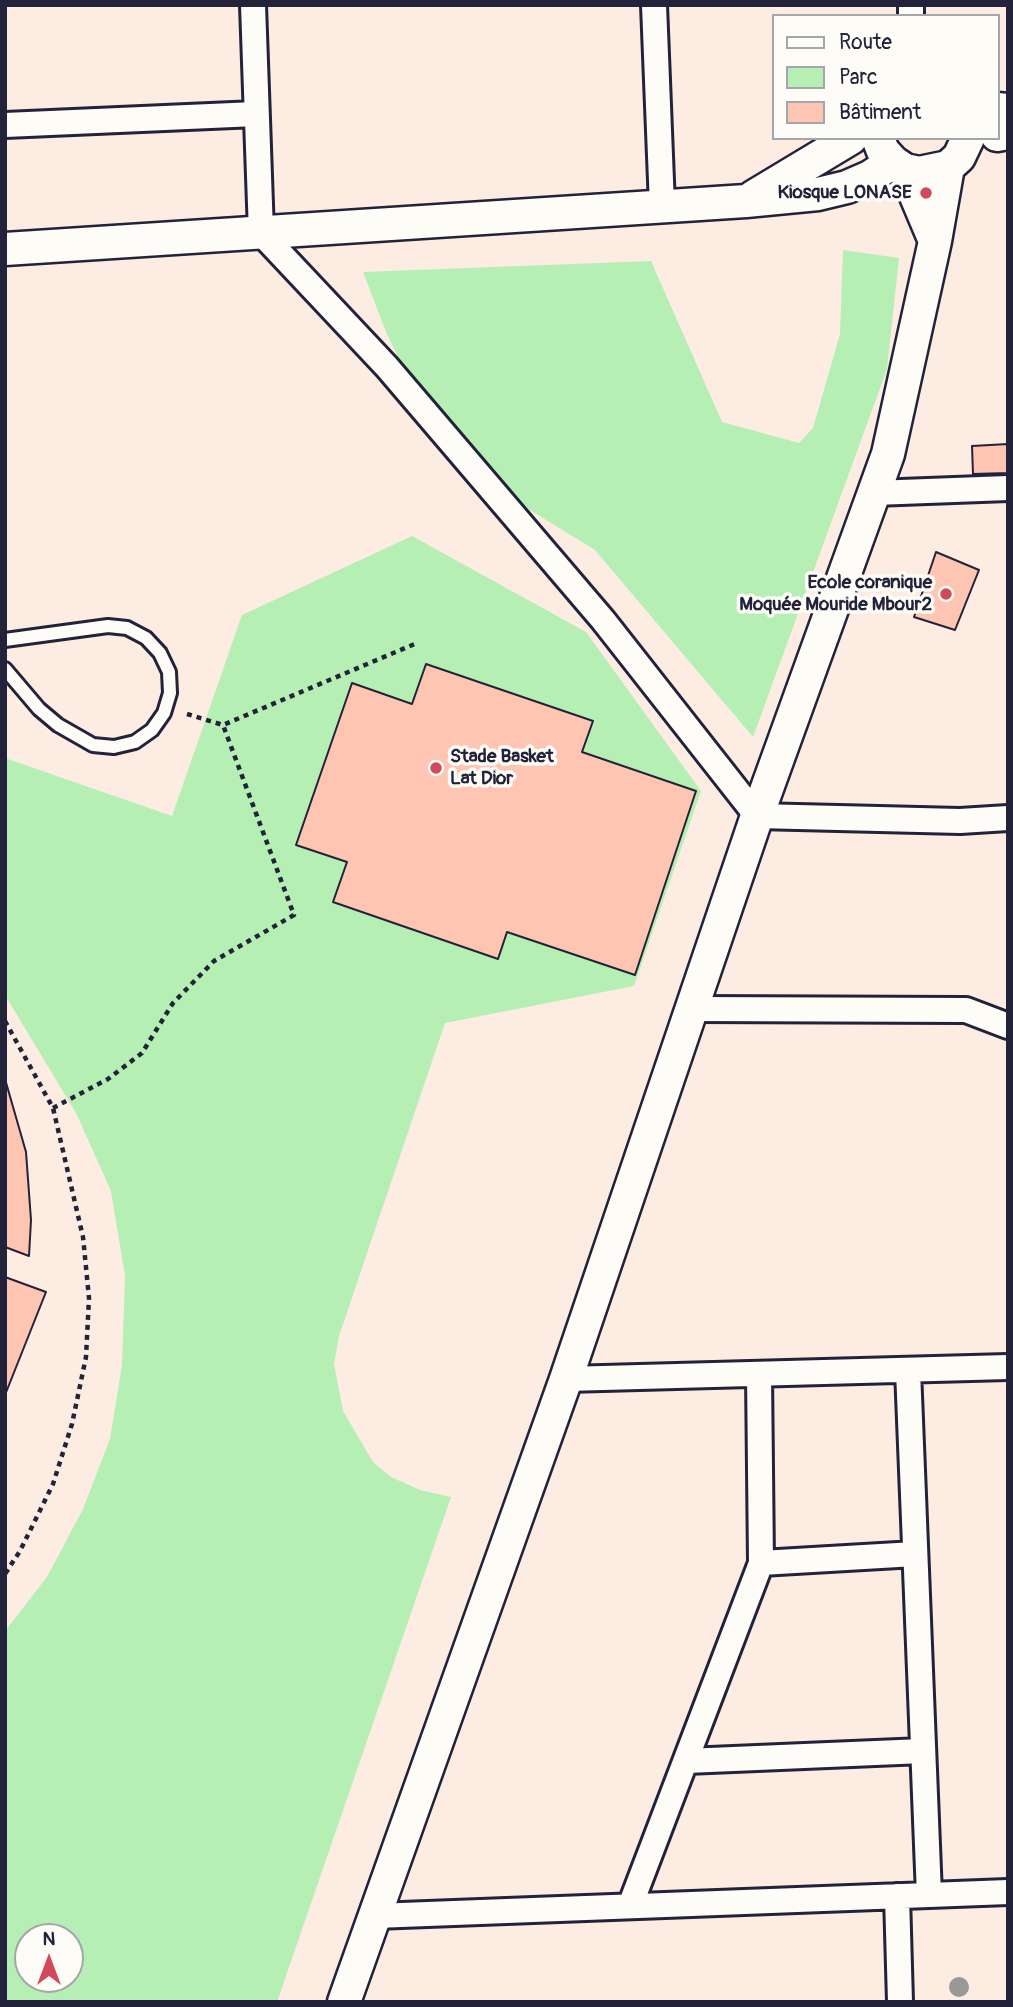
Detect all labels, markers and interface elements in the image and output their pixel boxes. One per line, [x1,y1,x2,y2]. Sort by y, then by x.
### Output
legend [772,14,999,140]
text: Route [839,29,892,56]
text: Parc [839,64,878,91]
text: Bâtiment [839,99,921,126]
place label: Kiosque LONASE [778,182,912,204]
marker: Kiosque LONASE [918,185,934,201]
place label: Ecole coranique Moquée Mouride Mbour2 [739,572,932,616]
marker: Ecole coranique Moquée Mouride Mbour2 [938,586,954,602]
place label: Stade Basket Lat Dior [450,746,554,790]
marker: Stade Basket Lat Dior [428,760,444,776]
north arrow [14,1923,84,1993]
text: N [43,1927,55,1951]

